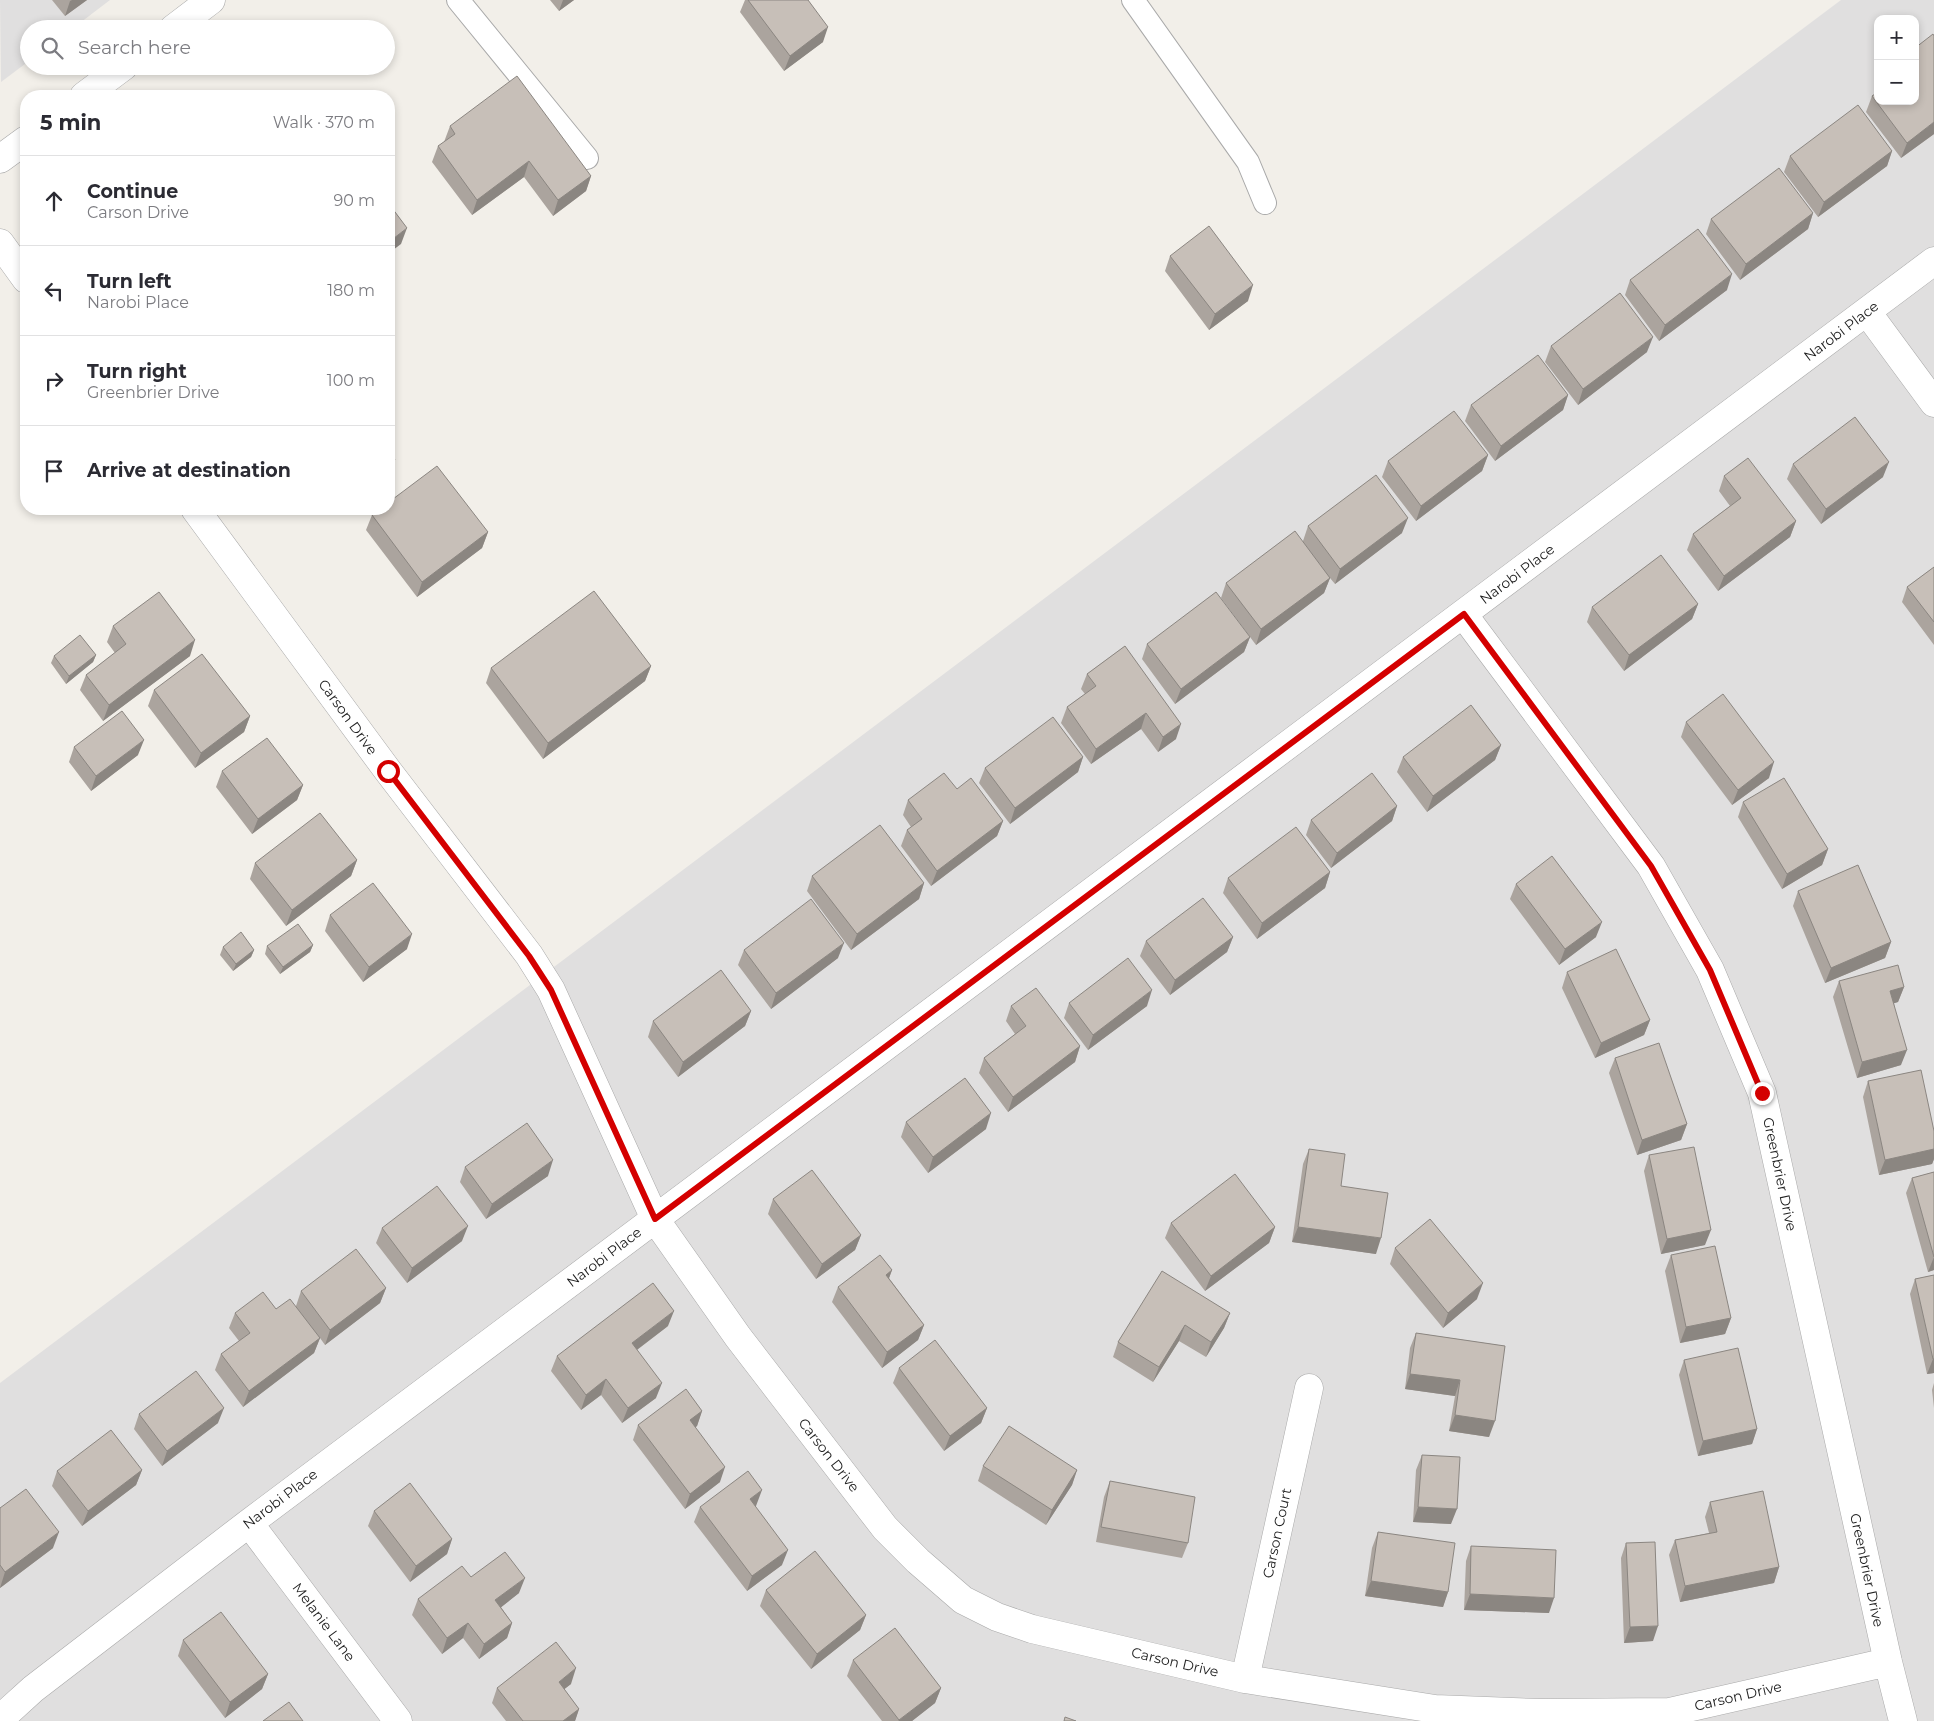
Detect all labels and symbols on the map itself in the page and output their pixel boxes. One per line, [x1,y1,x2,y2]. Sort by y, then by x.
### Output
street label: Narobi Place [1800,297,1882,365]
street label: Narobi Place [1476,540,1558,608]
street label: Carson Drive [315,676,381,758]
route start [377,760,400,783]
route end [1751,1082,1774,1105]
street label: Greenbrier Drive [1759,1115,1801,1233]
street label: Narobi Place [563,1223,645,1291]
street label: Carson Drive [794,1414,864,1496]
street label: Narobi Place [239,1465,321,1533]
street label: Carson Court [1259,1486,1295,1580]
street label: Greenbrier Drive [1846,1511,1888,1629]
street label: Melanie Lane [289,1579,359,1665]
street label: Carson Drive [1130,1643,1220,1681]
street label: Carson Drive [1693,1677,1783,1715]

